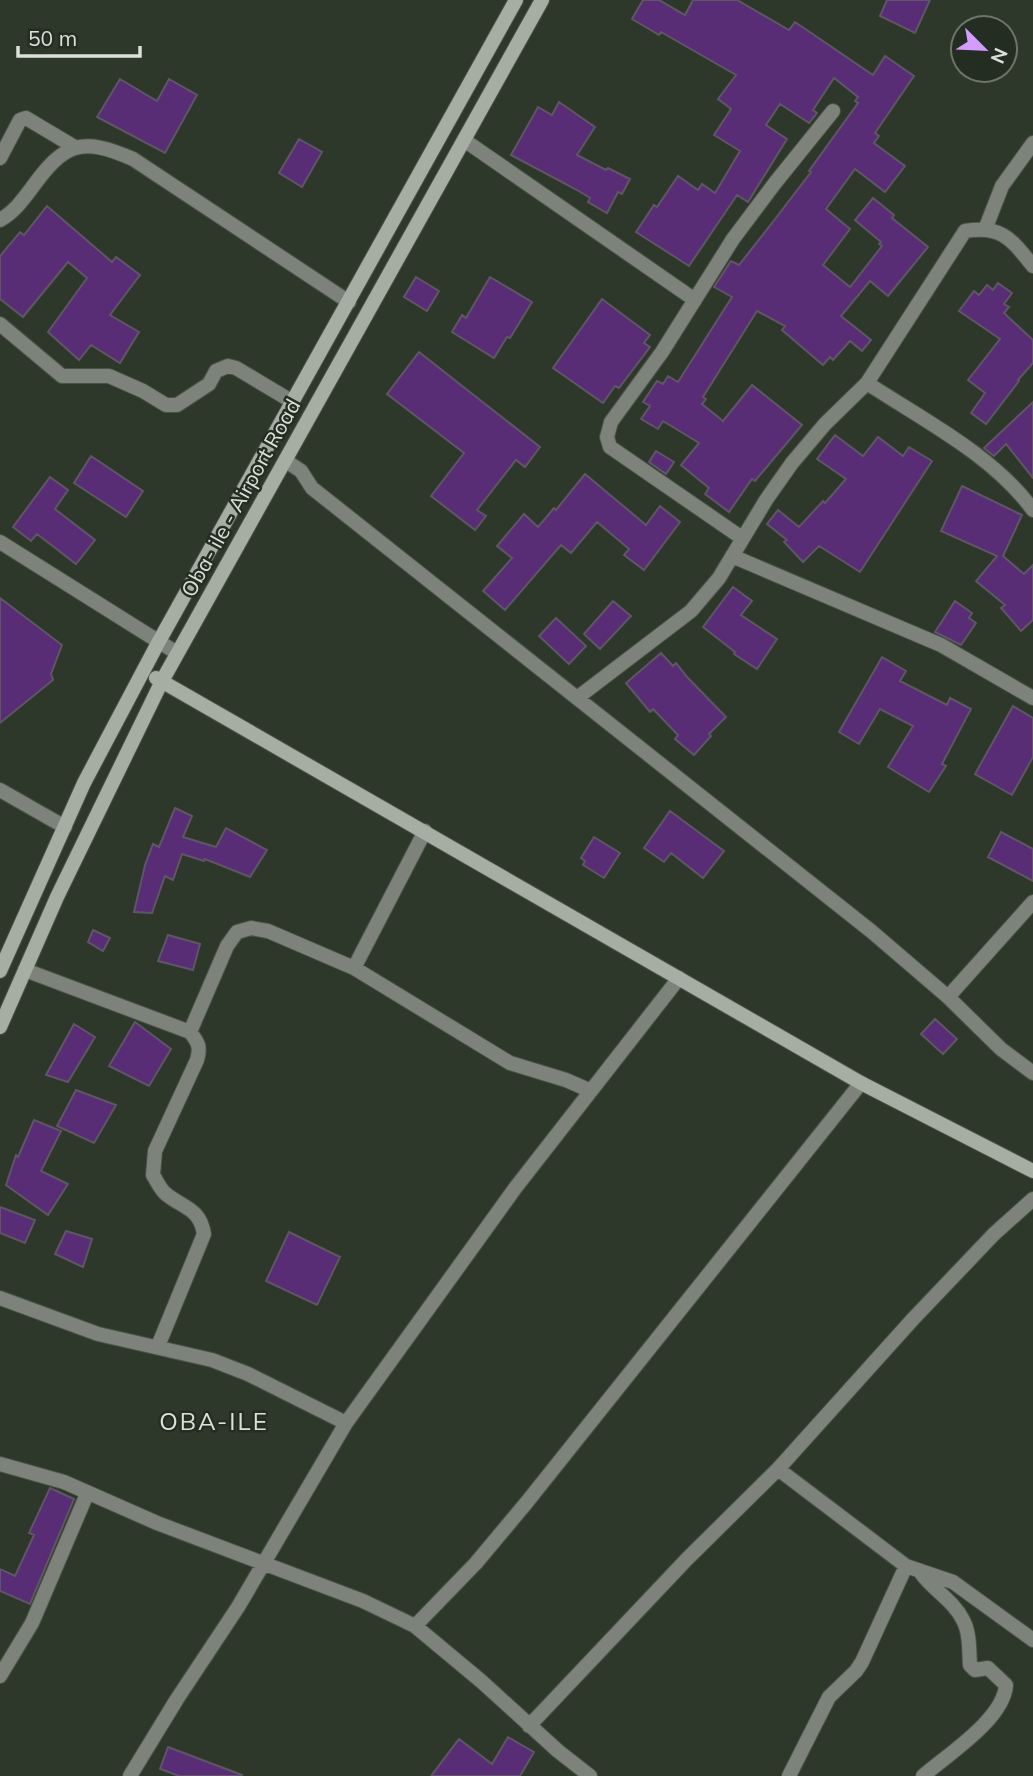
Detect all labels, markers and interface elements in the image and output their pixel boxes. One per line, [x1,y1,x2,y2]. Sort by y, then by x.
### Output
scale bar [18,14,140,58]
north arrow [949,14,1019,84]
text: 50 m [28,25,77,51]
text: N [986,44,1013,67]
street label: Oba- ile - Airport Road [175,394,305,601]
district label: OBA-ILE [159,1406,269,1436]

